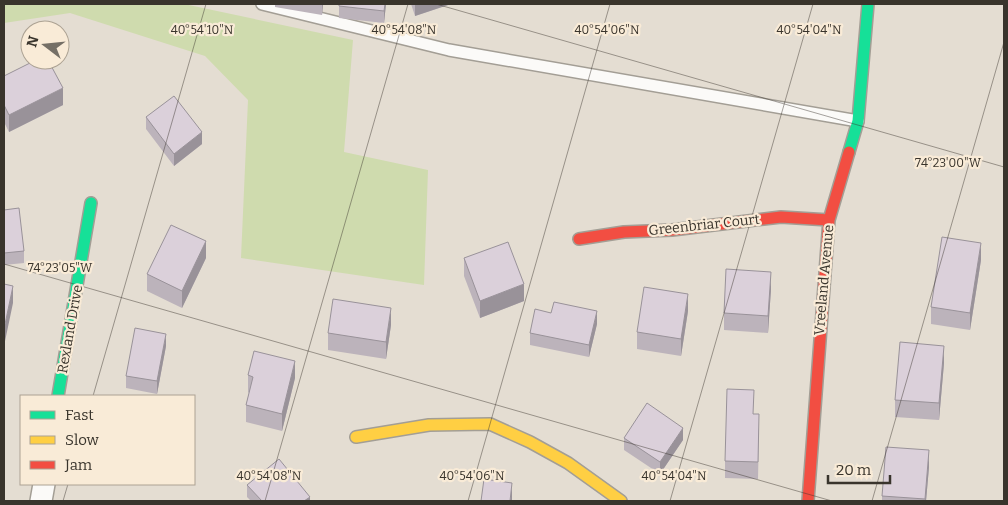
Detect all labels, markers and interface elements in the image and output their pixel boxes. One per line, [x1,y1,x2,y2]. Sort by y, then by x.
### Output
north arrow [20,20,70,70]
text: 40°54'10"N [171,23,234,37]
text: 40°54'08"N [372,23,437,37]
text: 40°54'06"N [575,23,640,37]
text: 40°54'04"N [777,23,842,37]
text: N [23,34,43,49]
text: 74°23'00"W [915,156,982,170]
street label: Greenbriar Court [648,211,760,239]
street label: Vreeland Avenue [811,224,837,336]
text: 74°23'05"W [28,261,93,275]
street label: Rexland Drive [54,283,86,375]
legend [20,395,195,485]
text: Fast [65,406,94,424]
text: Slow [65,431,100,449]
scale bar [828,452,890,484]
text: Jam [64,456,93,474]
text: 20 m [836,461,872,479]
text: 40°54'08"N [237,469,302,483]
text: 40°54'06"N [440,469,505,483]
text: 40°54'04"N [642,469,707,483]

